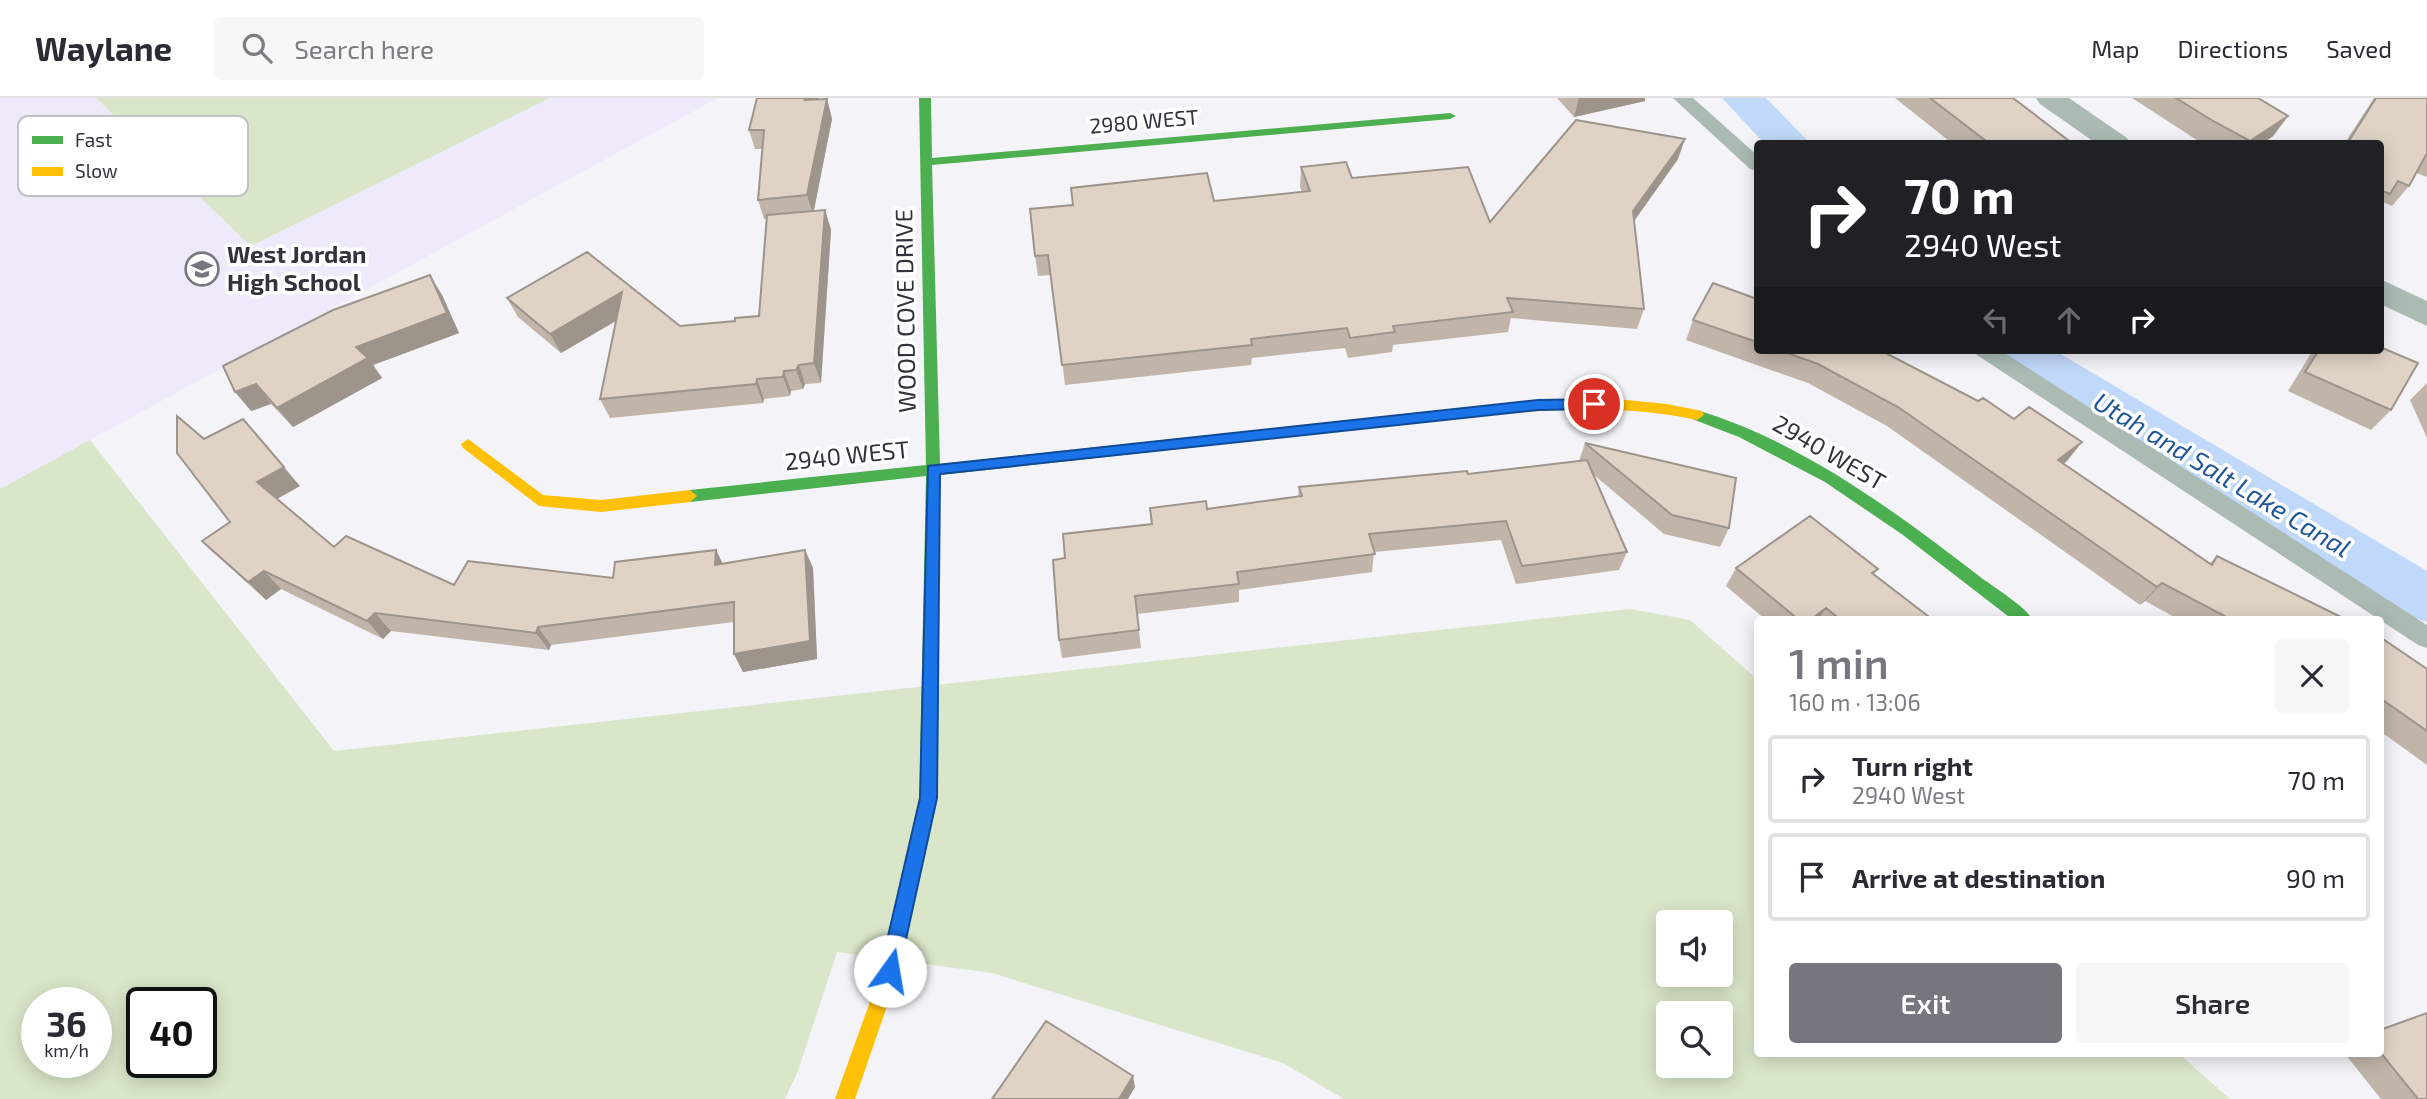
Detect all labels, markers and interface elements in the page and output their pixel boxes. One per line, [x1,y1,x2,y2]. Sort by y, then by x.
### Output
search box [214,17,704,80]
text: Waylane [35,28,172,68]
icon: search [238,29,276,67]
text: Search here [294,33,434,64]
text: Map [2091,34,2139,63]
text: Directions [2177,34,2288,63]
text: Saved [2326,34,2392,63]
street label: 2980 WEST [1088,103,1199,138]
legend [18,116,248,196]
text: Fast [75,128,112,151]
text: Slow [75,159,118,182]
text: 70 m [1904,165,2015,224]
icon: right [1789,168,1880,259]
street label: WOOD COVE DRIVE [888,209,921,413]
text: 2940 West [1904,225,2061,263]
place label: West Jordan High School [227,239,367,296]
school or university icon: West Jordan High School [183,250,221,288]
icon: left [1977,301,2015,339]
icon: ahead [2050,301,2088,339]
icon: right [2123,301,2161,339]
pin [1564,374,1624,434]
icon: arrive [1575,385,1613,423]
water label: Utah and Salt Lake Canal [2089,385,2357,563]
street label: 2940 WEST [1768,408,1891,496]
street label: 2940 WEST [783,434,911,475]
text: 1 min [1789,637,1889,687]
button: close [2275,639,2349,713]
text: 160 m · 13:06 [1789,688,1921,716]
text: Turn right [1852,750,1973,781]
icon: right [1793,760,1831,798]
text: 70 m [2287,764,2345,795]
text: 2940 West [1852,781,1965,809]
icon: arrive [1793,858,1831,896]
text: Arrive at destination [1852,862,2105,893]
text: 90 m [2286,862,2345,893]
map controls [1656,910,1733,1078]
button: sound [1656,910,1733,987]
position arrow [853,934,927,1008]
button: Exit [1789,963,2062,1043]
button: Share [2076,963,2349,1043]
speed limit sign: 40 [126,987,217,1078]
button: search [1656,1001,1733,1078]
text: 36 [46,1002,87,1044]
text: km/h [44,1039,89,1061]

